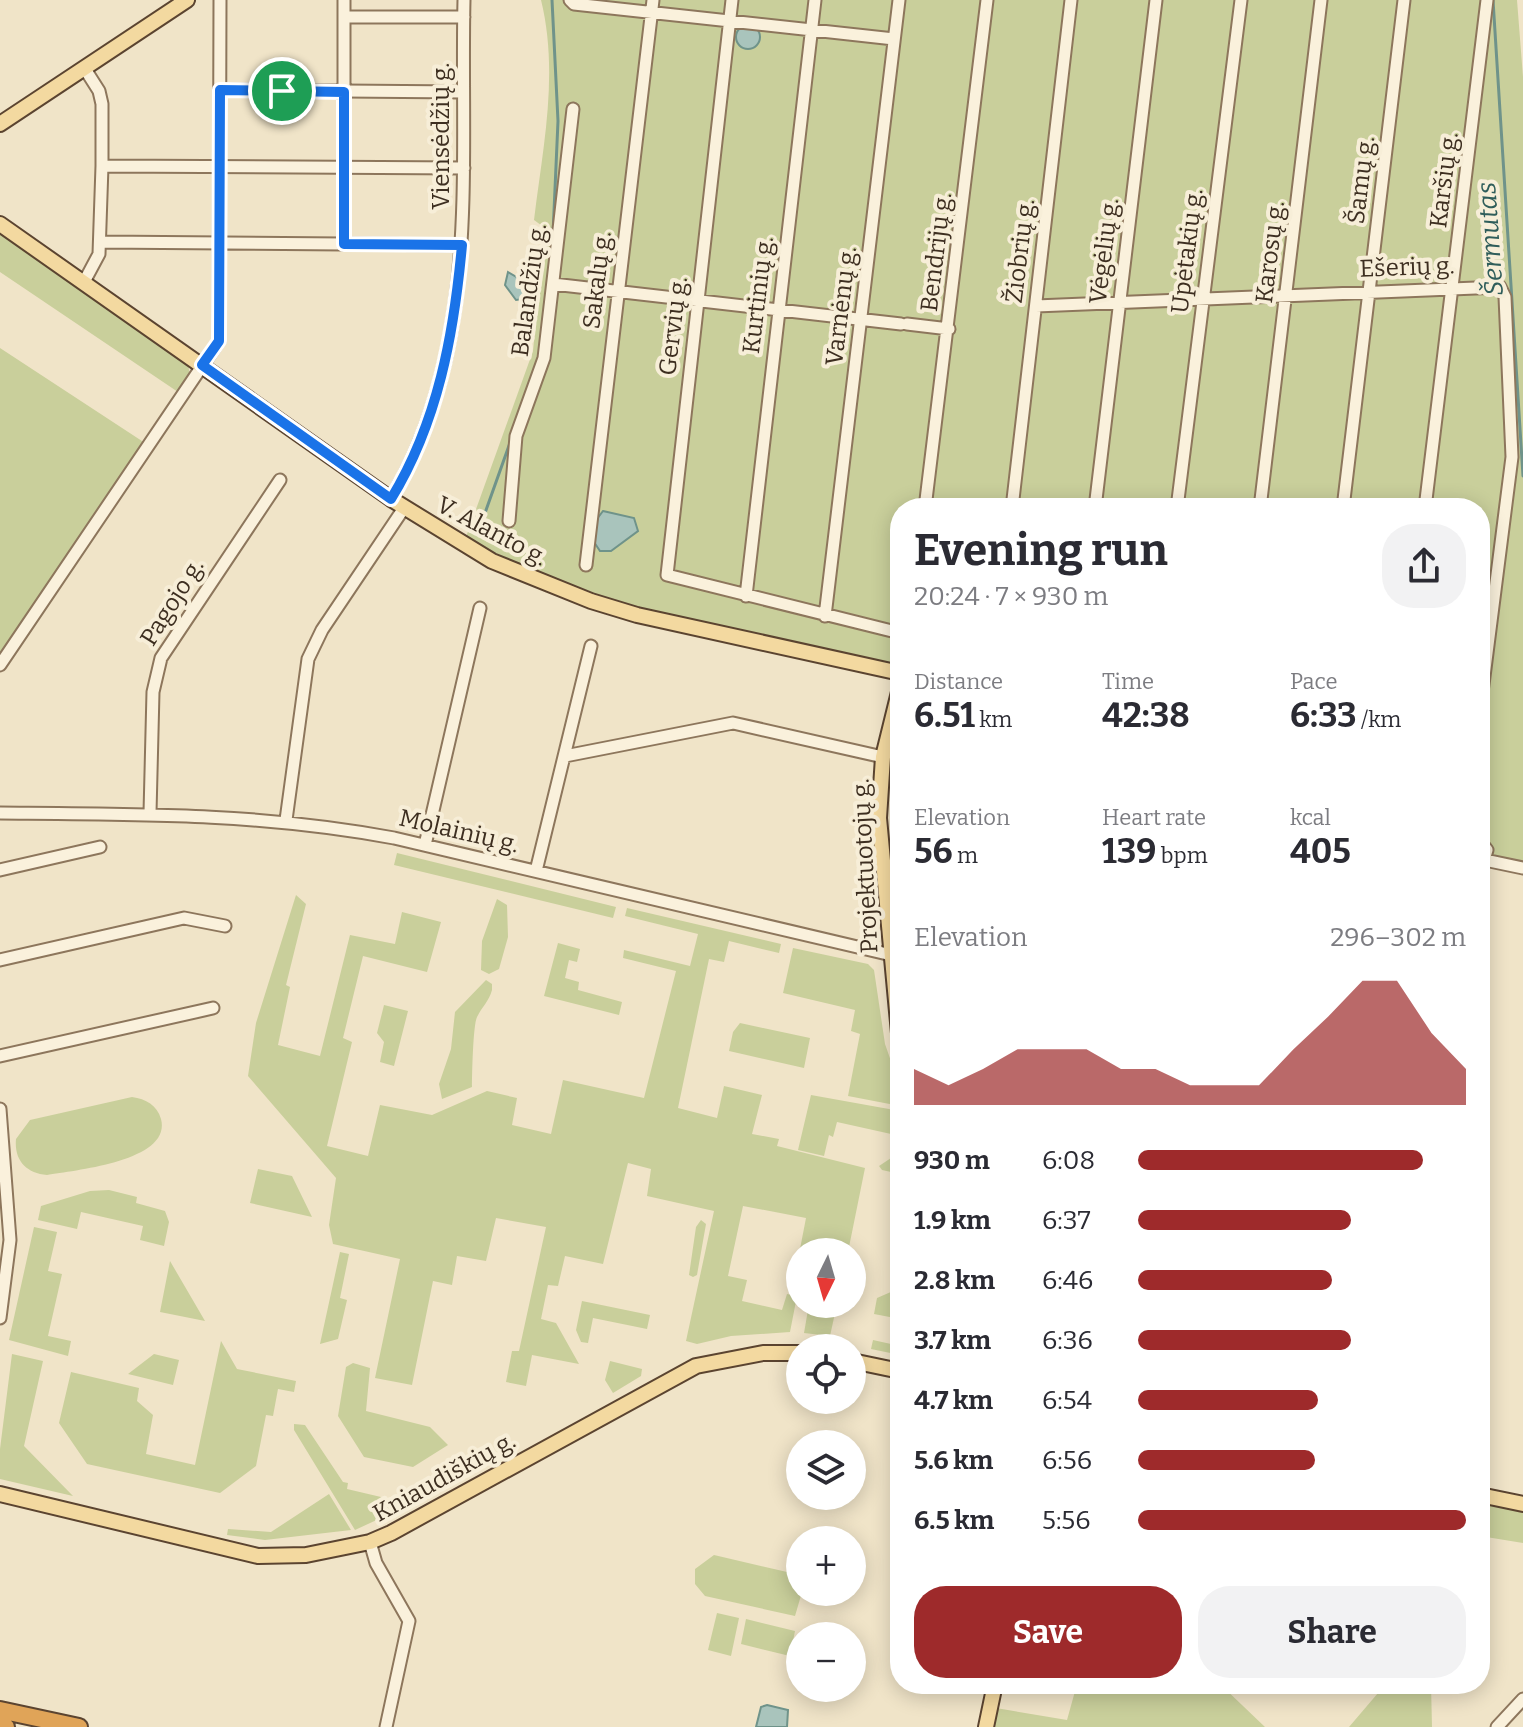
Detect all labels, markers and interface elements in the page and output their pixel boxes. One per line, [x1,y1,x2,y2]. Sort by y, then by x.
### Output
pin [248,57,316,125]
street label: Viensėdžių g. [427,63,455,209]
icon: arrive [260,69,304,113]
street label: Karšių g. [1424,130,1464,230]
street label: Šamų g. [1341,134,1380,225]
water label: Šermutas [1471,181,1510,297]
street label: Upėtakių g. [1165,187,1209,315]
street label: Bendrijų g. [915,191,957,313]
street label: Vėgėlių g. [1084,196,1124,306]
street label: Žiobrių g. [999,197,1040,305]
street label: Karosų g. [1250,199,1290,305]
street label: Balandžių g. [506,222,552,358]
street label: Sakalų g. [577,230,617,330]
street label: Kurtinių g. [737,235,779,355]
street label: Varnėnų g. [820,245,862,367]
street label: Ešerių g. [1359,251,1455,283]
street label: Gervių g. [653,275,693,377]
street label: V. Alanto g. [432,490,552,572]
text: Evening run [914,524,1168,577]
button: share [1382,524,1466,608]
street label: Pagojo g. [134,553,210,651]
text: 20:24 · 7 × 930 m [914,581,1108,612]
text: Distance [914,668,1003,695]
text: Time [1102,668,1154,695]
text: Pace [1290,668,1338,695]
text: 6.51 [914,695,975,736]
text: 42:38 [1102,695,1190,736]
text: 6:33 [1290,695,1357,736]
text: km [975,706,1012,733]
text: /km [1357,706,1401,733]
street label: Projektuotojų g. [846,778,884,954]
street label: Molainių g. [396,804,522,858]
text: Elevation [914,804,1010,831]
text: Heart rate [1102,804,1206,831]
text: kcal [1290,804,1331,831]
text: 56 [914,831,953,872]
text: 139 [1102,831,1156,872]
text: 405 [1290,831,1351,872]
text: m [953,842,978,869]
text: bpm [1156,842,1208,869]
text: Elevation [914,922,1027,953]
text: 296–302 m [1330,922,1466,953]
text: 930 m [914,1145,990,1176]
text: 6:08 [1042,1145,1095,1176]
text: 1.9 km [914,1205,991,1236]
text: 6:37 [1042,1205,1091,1236]
north arrow [786,1238,866,1318]
map controls [786,1238,866,1702]
text: 2.8 km [914,1265,995,1296]
text: 6:46 [1042,1265,1093,1296]
text: 3.7 km [914,1325,991,1356]
text: 6:36 [1042,1325,1093,1356]
button: locate [786,1334,866,1414]
text: 4.7 km [914,1385,993,1416]
text: 6:54 [1042,1385,1092,1416]
street label: Kniaudiškių g. [368,1426,520,1528]
button: layers [786,1430,866,1510]
text: 5.6 km [914,1445,993,1476]
text: 6:56 [1042,1445,1092,1476]
text: 6.5 km [914,1505,994,1536]
text: 5:56 [1042,1505,1091,1536]
button: + [786,1526,866,1606]
button: Save [914,1586,1182,1678]
button: Share [1198,1586,1466,1678]
button: − [786,1622,866,1702]

